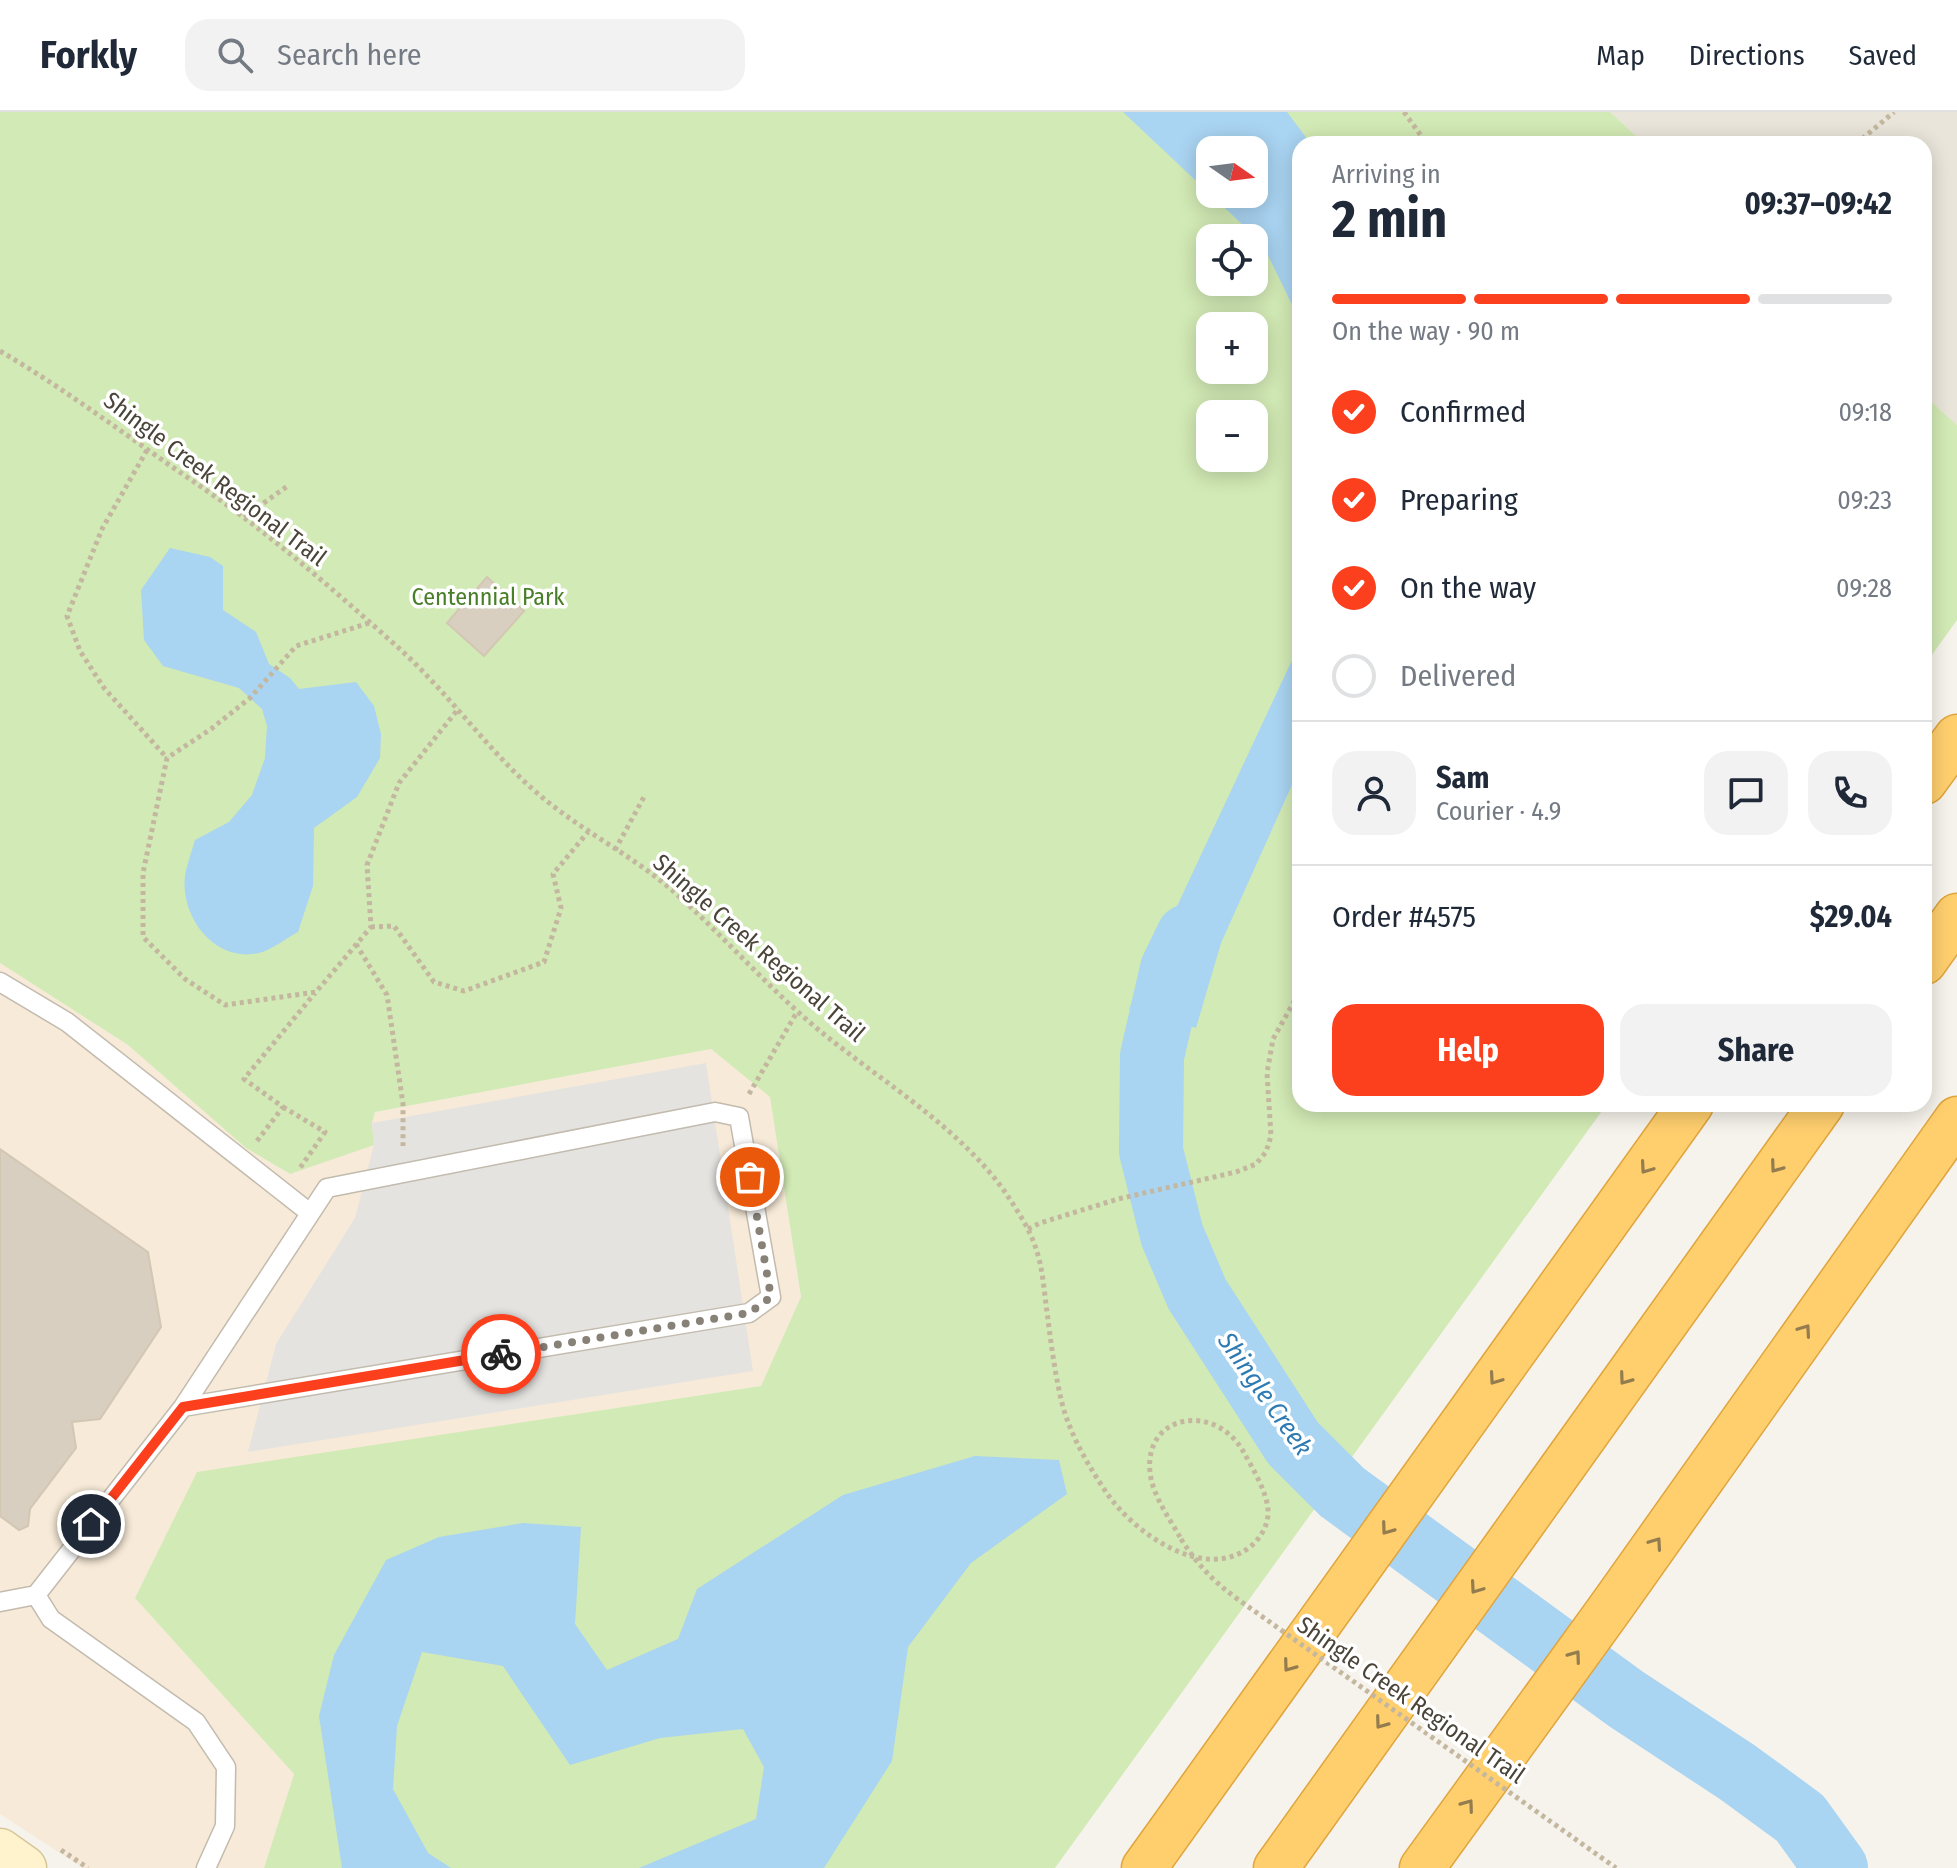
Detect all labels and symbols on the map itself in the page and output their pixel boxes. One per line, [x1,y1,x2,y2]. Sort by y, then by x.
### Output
north arrow [1196,136,1268,208]
street label: Shingle Creek Regional Trail [98,386,332,572]
park label: Centennial Park [411,583,565,611]
street label: Shingle Creek Regional Trail [647,848,871,1048]
pin [716,1143,784,1211]
one-way arrow [1641,1159,1656,1173]
one-way arrow [1772,1159,1786,1173]
courier [461,1314,541,1394]
one-way arrow [1795,1325,1810,1339]
water label: Shingle Creek [1211,1326,1319,1462]
one-way arrow [1620,1370,1635,1384]
one-way arrow [1490,1371,1505,1385]
pin [57,1490,125,1558]
one-way arrow [1382,1521,1397,1535]
one-way arrow [1646,1538,1661,1552]
one-way arrow [1471,1580,1486,1594]
street label: Shingle Creek Regional Trail [1292,1611,1530,1789]
one-way arrow [1566,1651,1580,1665]
one-way arrow [1284,1657,1299,1671]
one-way arrow [1376,1714,1391,1728]
one-way arrow [1458,1799,1473,1813]

